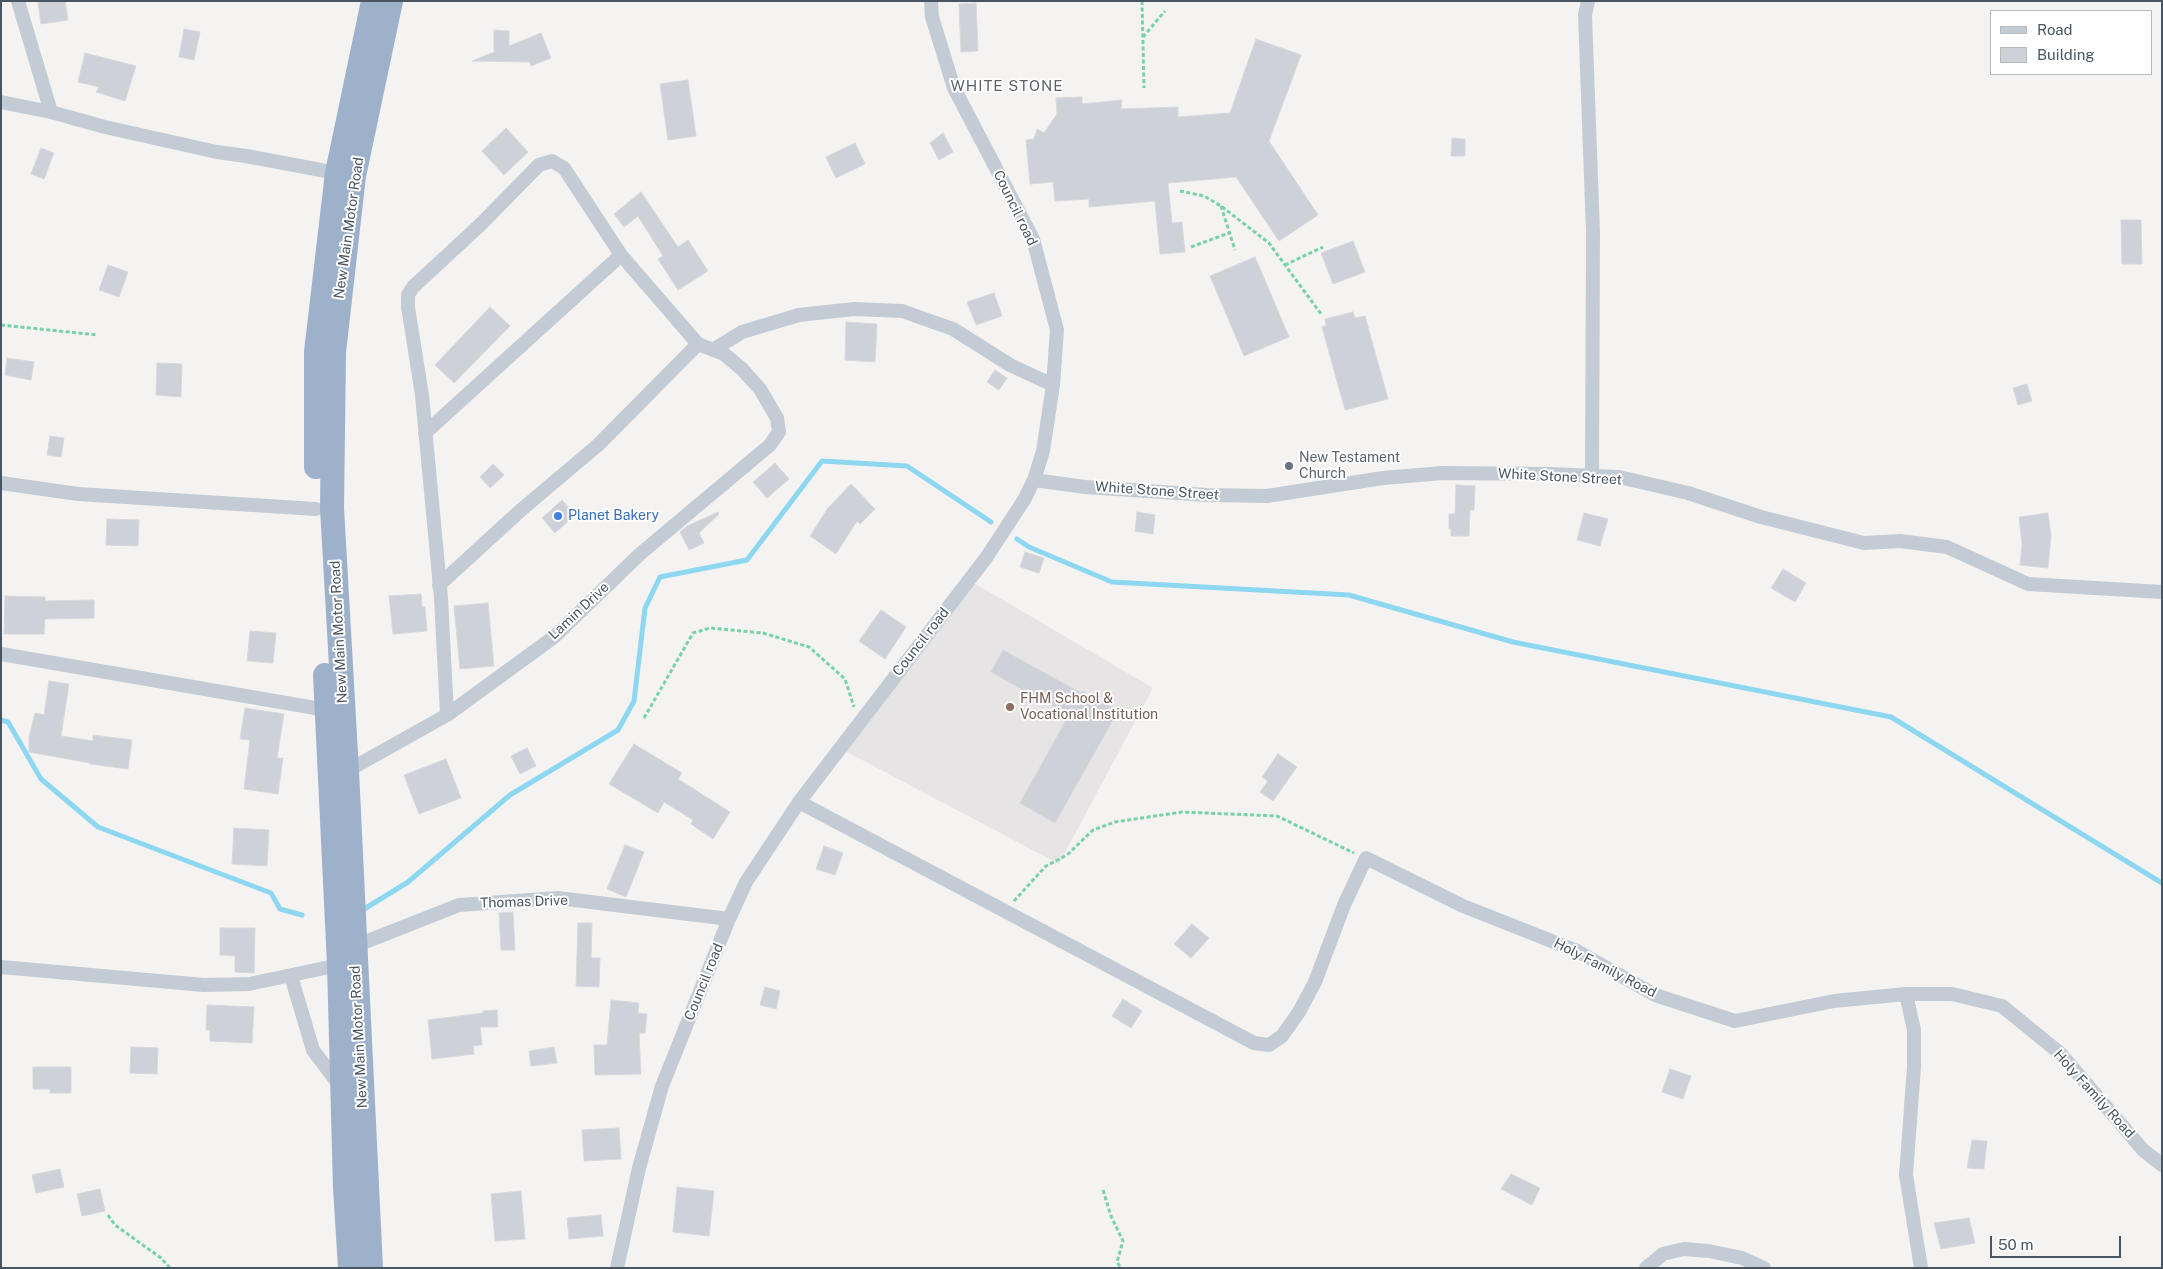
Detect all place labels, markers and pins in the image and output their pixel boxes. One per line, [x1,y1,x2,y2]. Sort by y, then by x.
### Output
place label: New Testament Church [1299,450,1400,482]
marker: New Testament Church [1283,460,1295,472]
place label: Planet Bakery [568,508,659,524]
marker: Planet Bakery [552,510,564,522]
place label: FHM School & Vocational Institution [1020,691,1158,724]
marker: FHM School & Vocational Institution [1004,701,1016,713]

